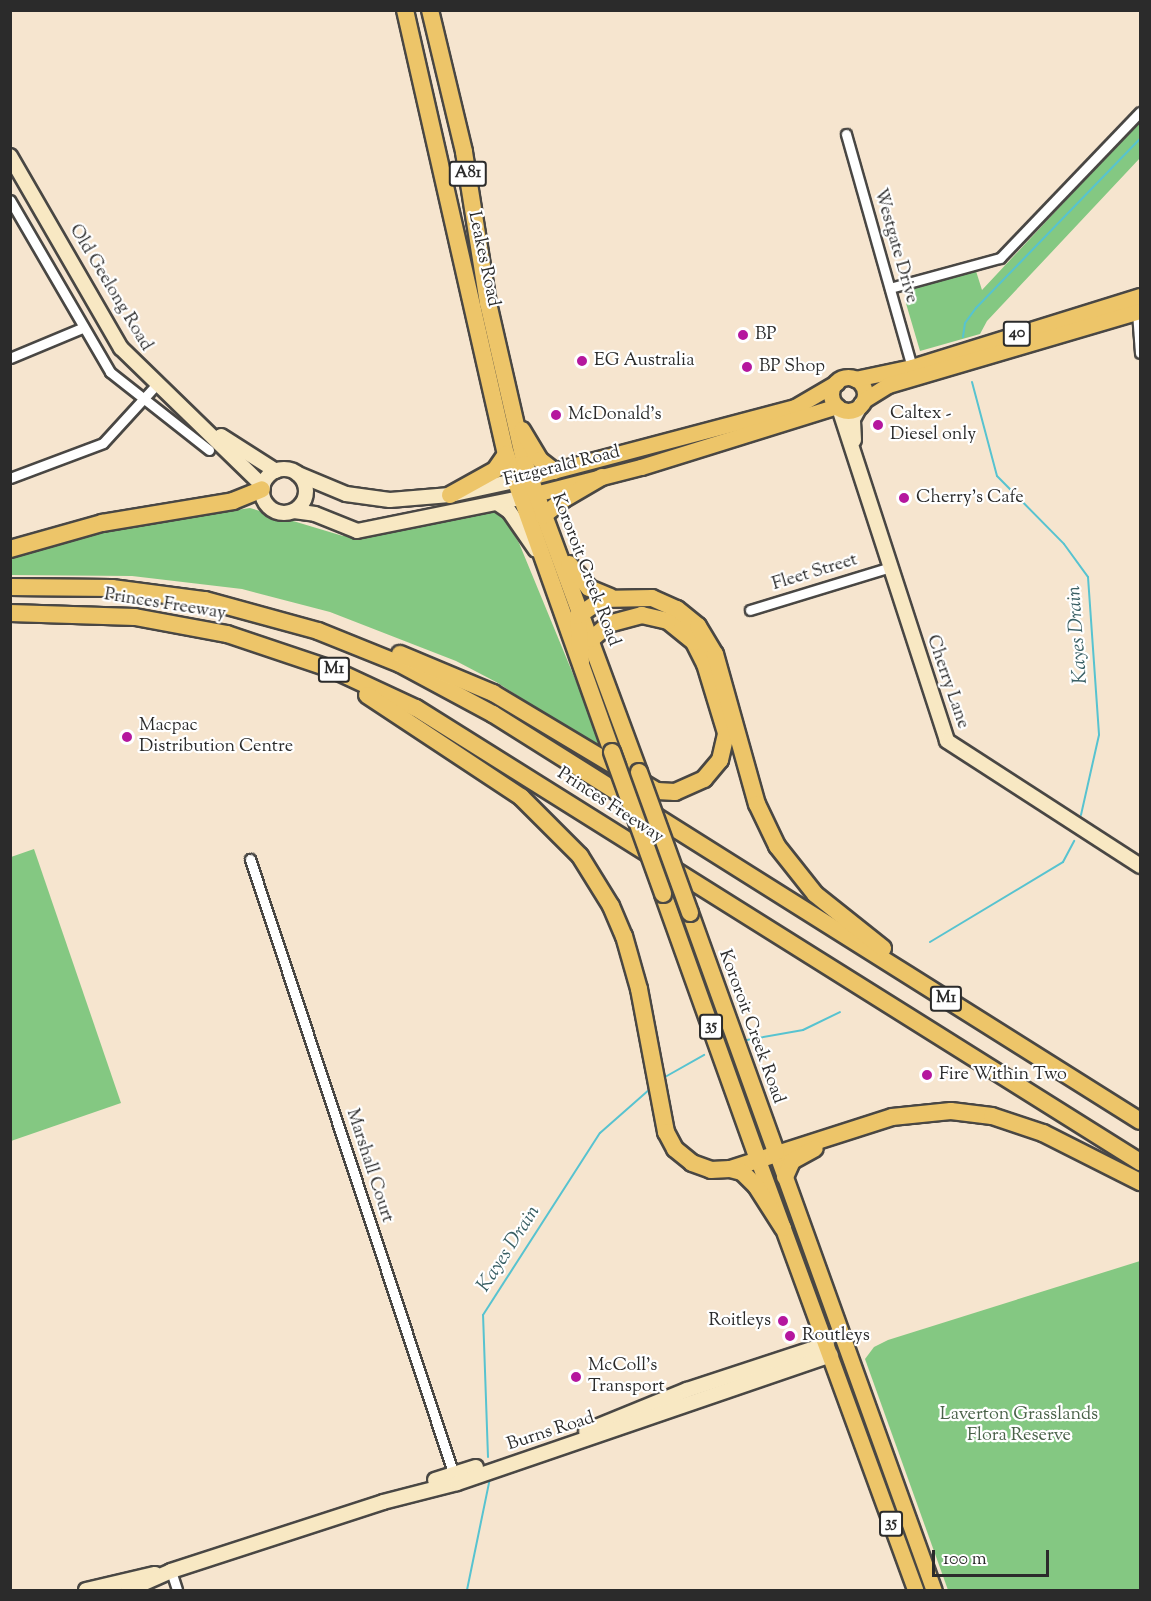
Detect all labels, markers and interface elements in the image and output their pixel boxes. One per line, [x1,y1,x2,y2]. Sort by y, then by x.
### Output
road number: A81 [448,161,488,187]
street label: Westgate Drive [868,186,922,306]
street label: Leakes Road [462,209,504,309]
street label: Old Geelong Road [64,221,156,355]
road number: 40 [1002,321,1032,347]
place label: BP [755,324,776,346]
marker: BP [736,328,750,342]
place label: EG Australia [594,350,695,372]
marker: EG Australia [575,354,589,368]
place label: BP Shop [759,356,825,378]
marker: BP Shop [740,360,754,374]
place label: McDonald's [568,404,662,426]
place label: Caltex - Diesel only [890,404,976,446]
marker: McDonald's [549,408,563,422]
marker: Caltex - Diesel only [871,418,885,432]
street label: Fitzgerald Road [502,442,622,492]
place label: Cherry's Cafe [916,487,1024,509]
street label: Kororoit Creek Road [546,490,624,650]
marker: Cherry's Cafe [897,491,911,505]
street label: Fleet Street [770,550,860,596]
street label: Princes Freeway [103,585,227,625]
water label: Kayes Drain [1063,585,1093,685]
street label: Cherry Lane [921,632,973,732]
road number: M1 [318,657,350,683]
place label: Macpac Distribution Centre [139,716,293,758]
marker: Macpac Distribution Centre [120,730,134,744]
street label: Princes Freeway [553,763,667,849]
street label: Kororoit Creek Road [713,947,789,1107]
road number: M1 [930,986,962,1012]
road number: 35 [699,1014,723,1040]
place label: Fire Within Two [939,1064,1067,1086]
marker: Fire Within Two [920,1068,934,1082]
street label: Marshall Court [340,1106,398,1226]
water label: Kayes Drain [472,1201,546,1297]
place label: Roitleys [709,1310,771,1332]
marker: Roitleys [776,1314,790,1328]
place label: Routleys [802,1325,870,1347]
marker: Routleys [783,1329,797,1343]
place label: McColl's Transport [588,1356,665,1398]
marker: McColl's Transport [569,1370,583,1384]
park label: Laverton Grasslands Flora Reserve [940,1405,1098,1448]
street label: Burns Road [505,1408,597,1456]
road number: 35 [879,1511,903,1537]
scale bar [935,1538,1052,1576]
text: 100 m [943,1547,987,1573]

